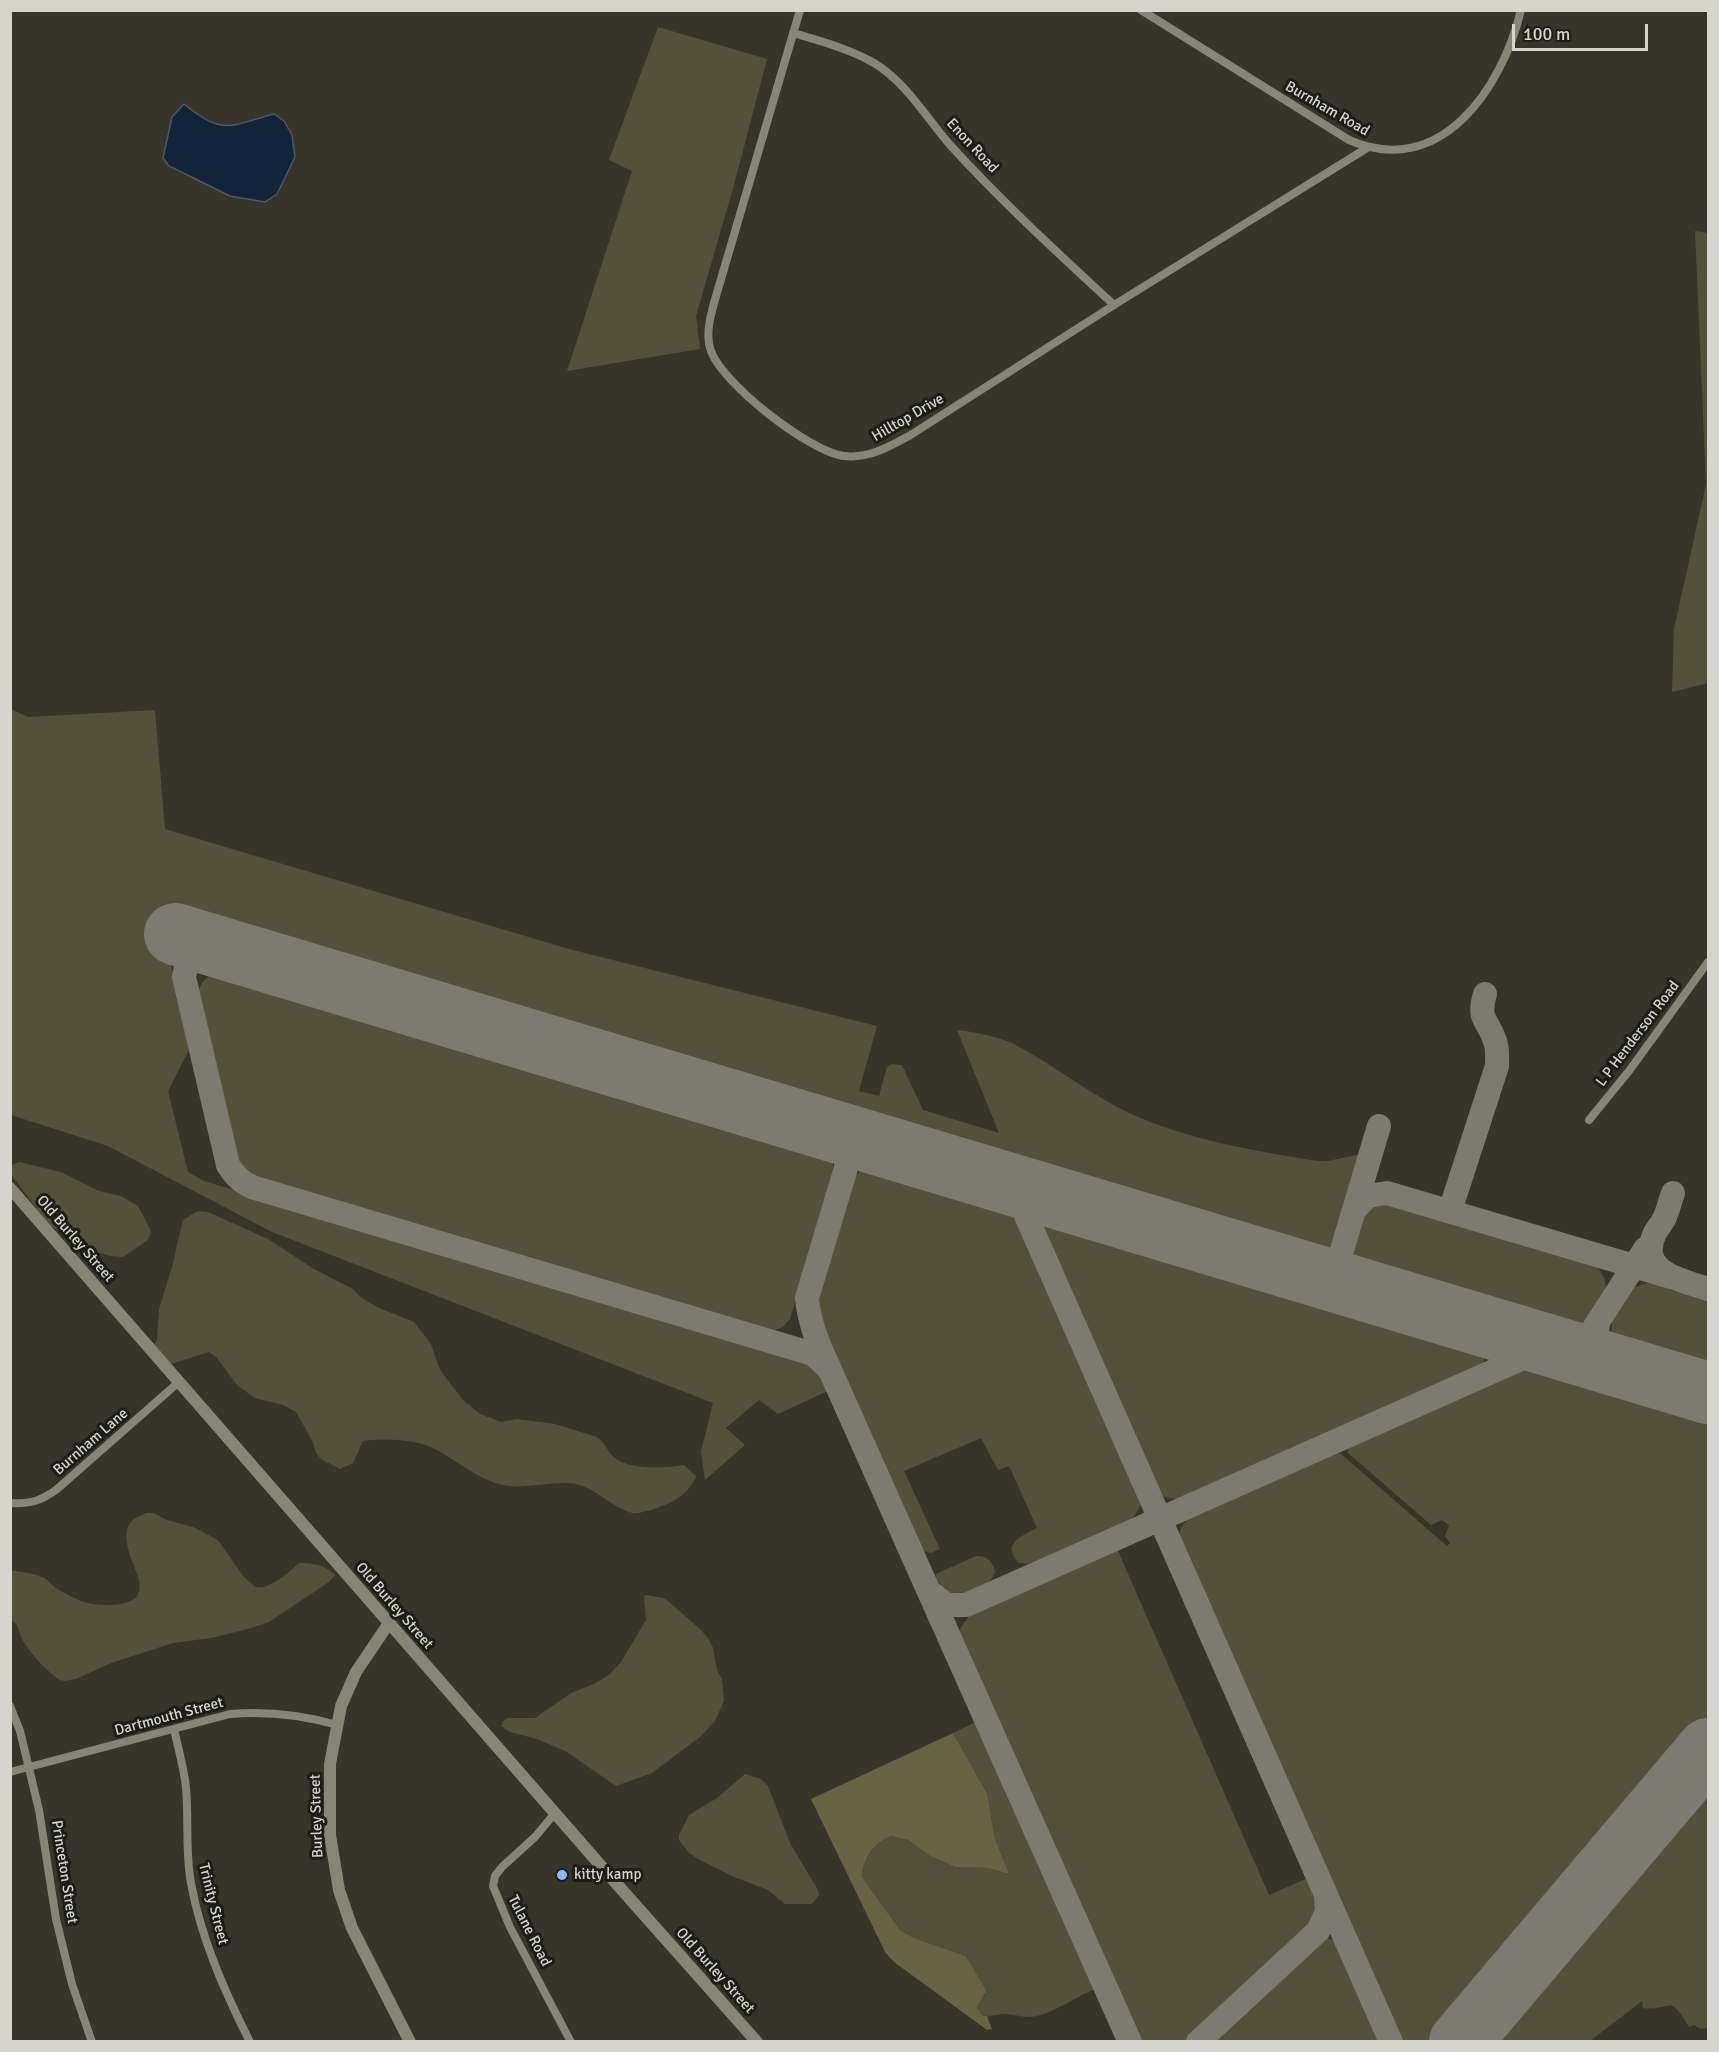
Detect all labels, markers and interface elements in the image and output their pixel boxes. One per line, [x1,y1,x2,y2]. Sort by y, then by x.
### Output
scale bar [1515,12,1652,50]
text: 100 m [1523,23,1570,45]
street label: Burnham Road [1282,78,1372,140]
street label: Enon Road [942,115,1002,177]
street label: Hilltop Drive [869,390,947,446]
street label: L P Henderson Road [1592,978,1684,1090]
street label: Old Burley Street [32,1192,118,1286]
street label: Burnham Lane [50,1405,132,1479]
street label: Old Burley Street [351,1559,437,1653]
street label: Dartmouth Street [113,1694,225,1740]
street label: Burley Street [307,1774,327,1858]
street label: Princeton Street [47,1819,81,1925]
street label: Trinity Street [194,1861,232,1947]
place label: kitty kamp [574,1866,641,1884]
marker: kitty kamp [555,1868,569,1882]
street label: Tulane Road [503,1892,555,1970]
street label: Old Burley Street [672,1924,758,2018]

